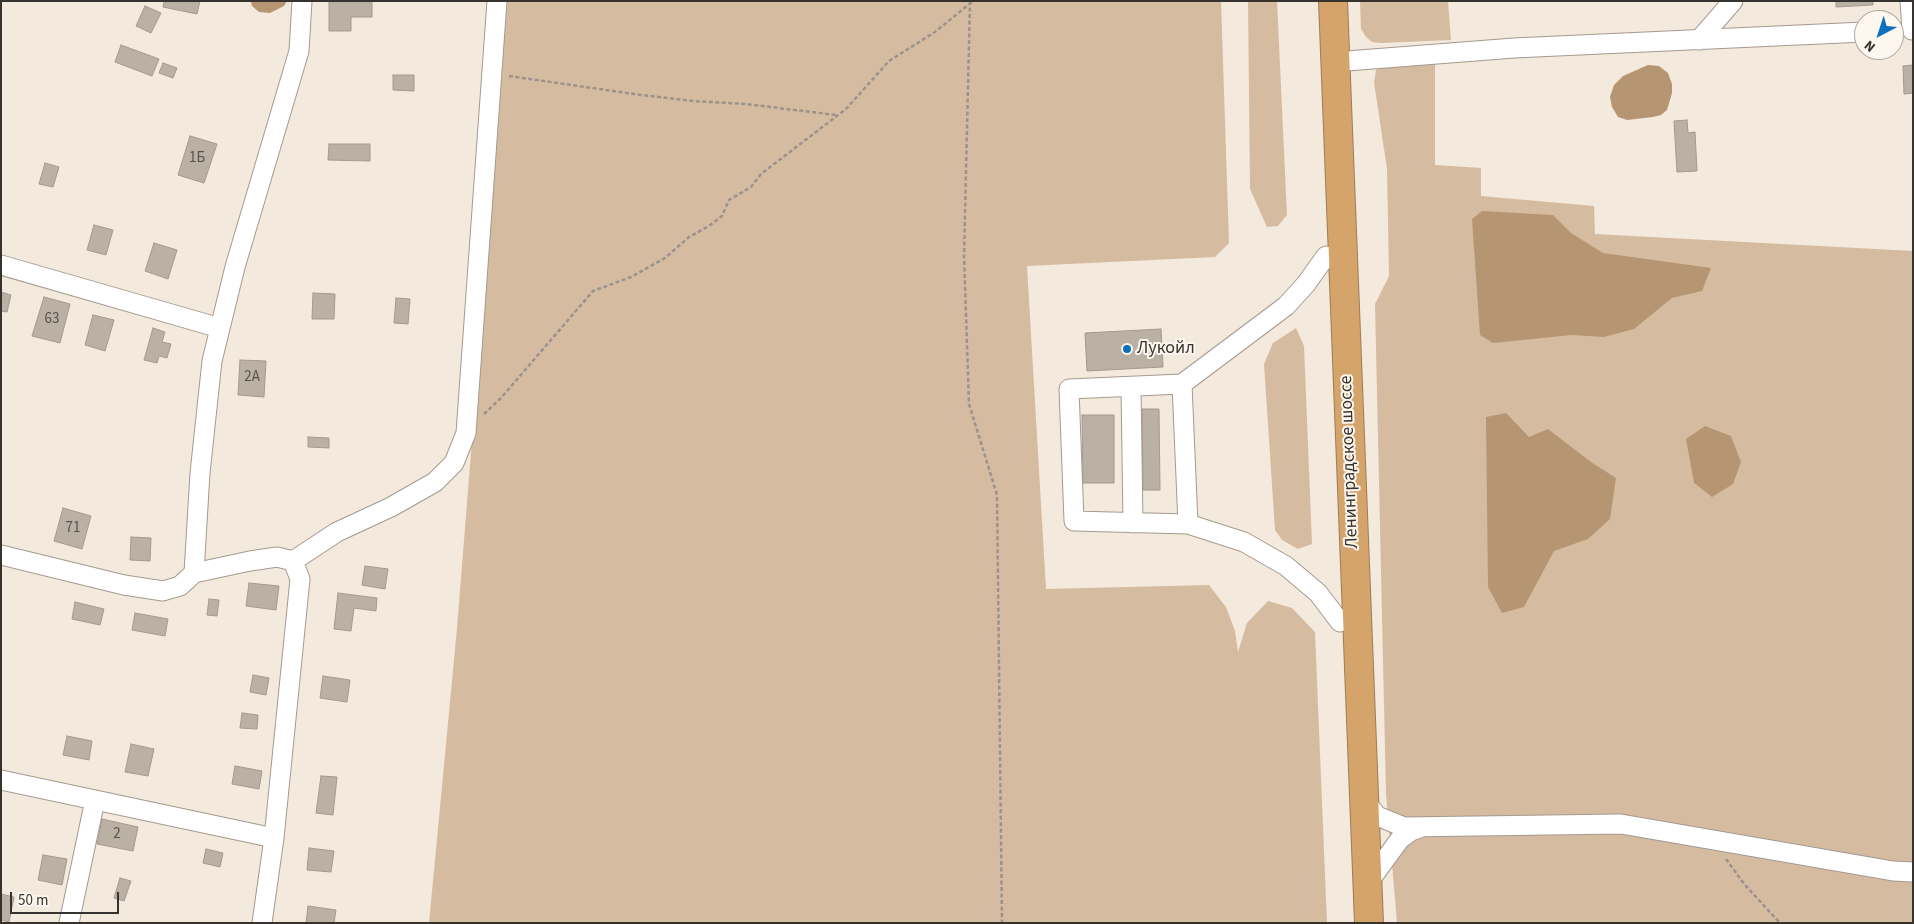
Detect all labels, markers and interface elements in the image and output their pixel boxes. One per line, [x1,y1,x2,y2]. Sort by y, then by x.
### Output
north arrow [1854,10,1904,60]
text: N [1860,35,1880,56]
house number: 1Б [189,150,205,168]
house number: 63 [45,311,59,329]
place label: Лукойл [1137,338,1195,360]
marker: Лукойл [1121,343,1133,355]
house number: 2А [244,369,260,387]
street label: Ленинградское шоссе [1336,375,1364,549]
house number: 71 [66,520,80,538]
house number: 2 [113,826,121,844]
scale bar [12,882,121,914]
text: 50 m [18,890,48,911]

